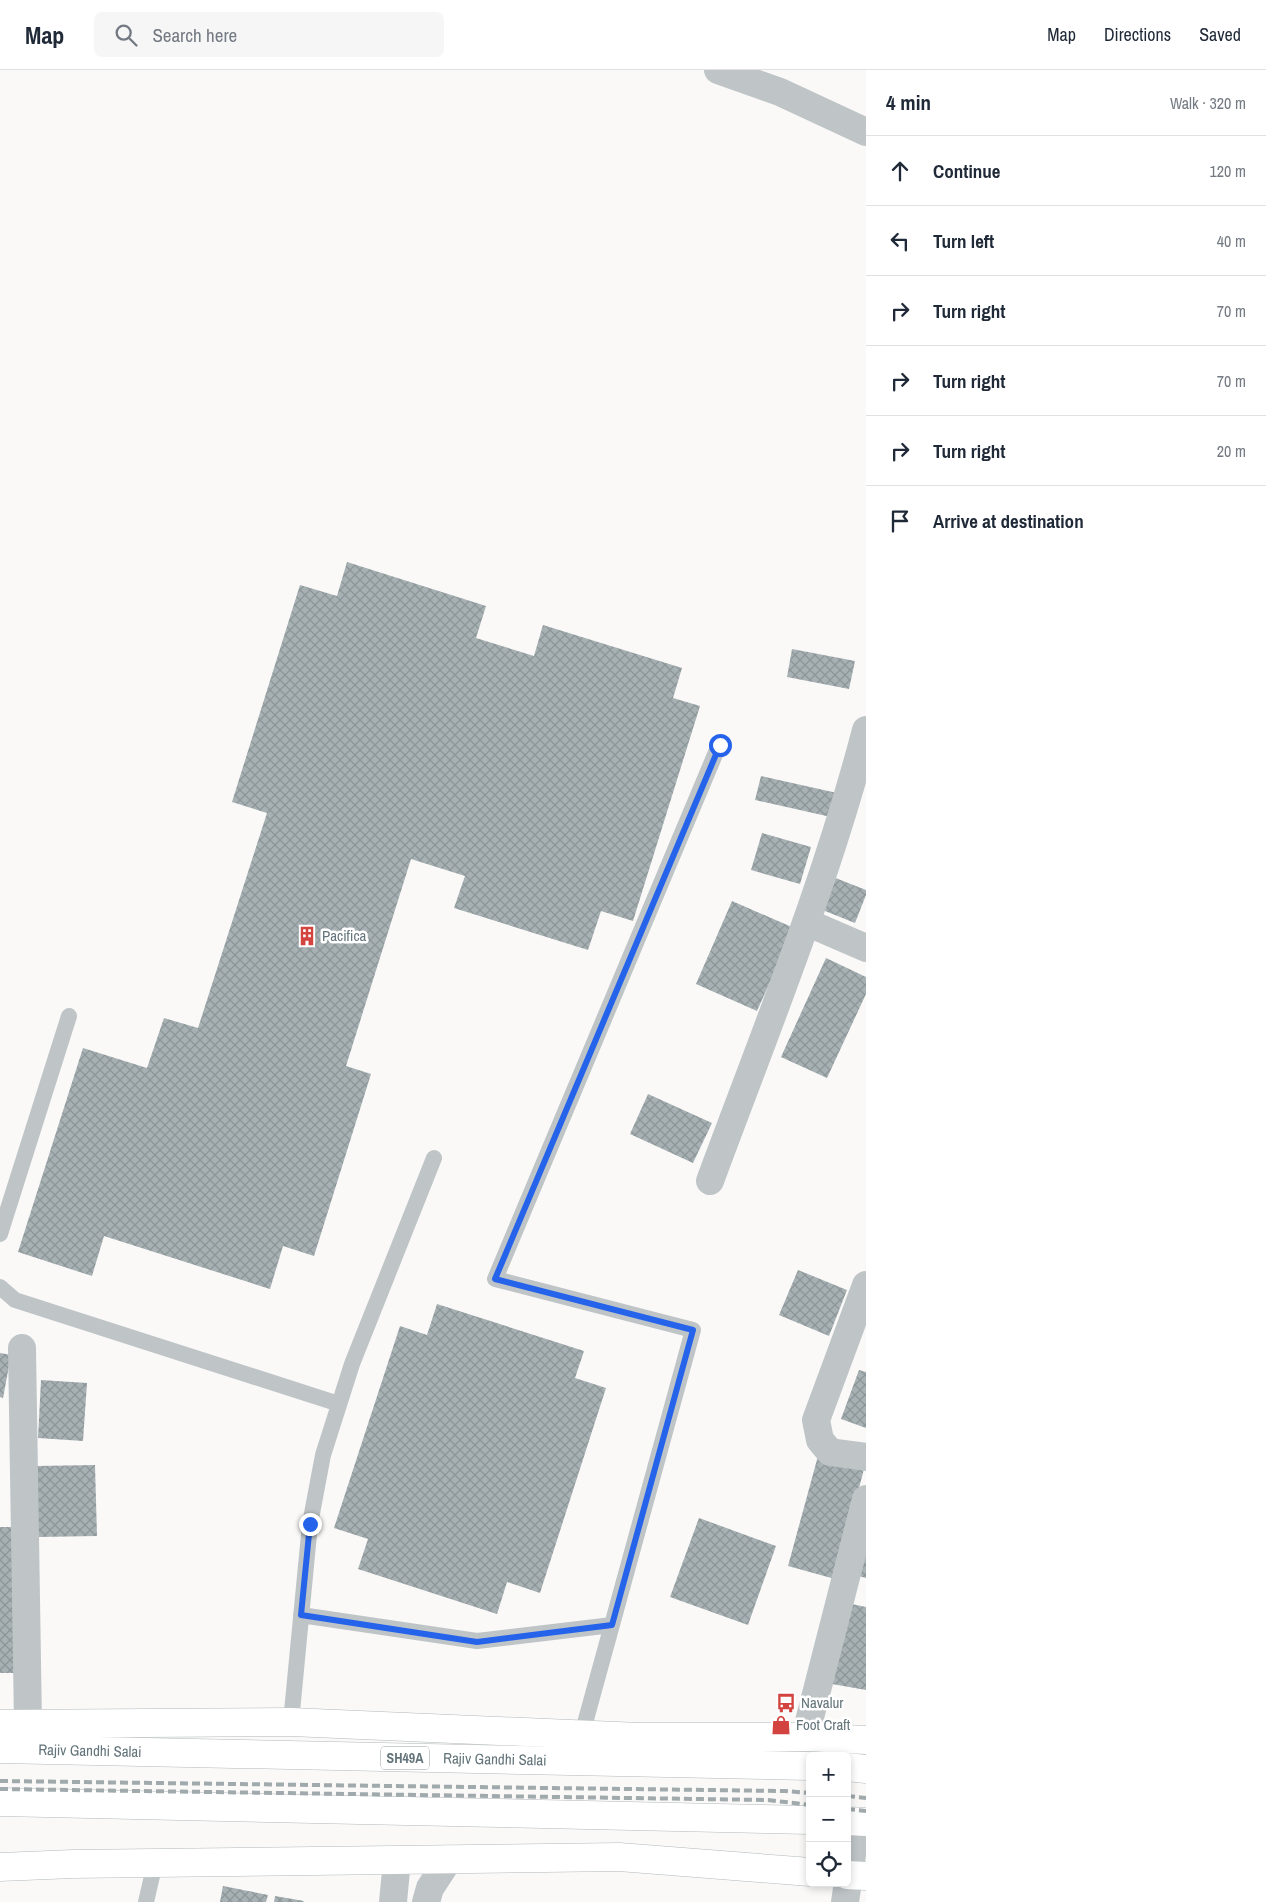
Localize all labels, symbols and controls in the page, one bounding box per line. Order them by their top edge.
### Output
search box [94,12,444,57]
text: Map [25,19,64,51]
icon: search [112,21,140,49]
text: Search here [152,22,237,48]
text: Map [1047,22,1076,47]
text: Directions [1104,22,1171,47]
text: Saved [1199,22,1241,47]
text: 4 min [886,88,931,117]
text: Walk · 320 m [1170,92,1246,114]
icon: ahead [886,157,914,185]
text: Continue [933,158,1001,184]
text: 120 m [1210,160,1246,182]
icon: left [886,227,914,255]
text: Turn left [933,228,994,254]
text: 40 m [1217,230,1246,252]
icon: right [886,297,914,325]
text: Turn right [933,298,1005,324]
text: 70 m [1217,300,1246,322]
icon: right [886,367,914,395]
text: Turn right [933,368,1005,394]
text: 70 m [1217,370,1246,392]
icon: right [886,437,914,465]
text: Turn right [933,438,1005,464]
text: 20 m [1217,440,1246,462]
icon: arrive [886,507,914,535]
text: Arrive at destination [933,508,1084,534]
route start [709,734,732,757]
building icon: Pacifica [296,925,318,947]
place label: Pacifica [322,925,367,946]
route end [299,1513,322,1536]
bus stop icon: Navalur [775,1692,797,1714]
place label: Navalur [801,1692,843,1713]
shop icon: Foot Craft [770,1714,792,1736]
place label: Foot Craft [796,1714,851,1735]
street label: Rajiv Gandhi Salai [38,1739,142,1762]
road number: SH49A [381,1746,429,1770]
street label: Rajiv Gandhi Salai [443,1747,547,1770]
map controls [806,1752,851,1887]
button: + [806,1752,851,1797]
button: − [806,1797,851,1842]
button: locate [806,1842,851,1887]

